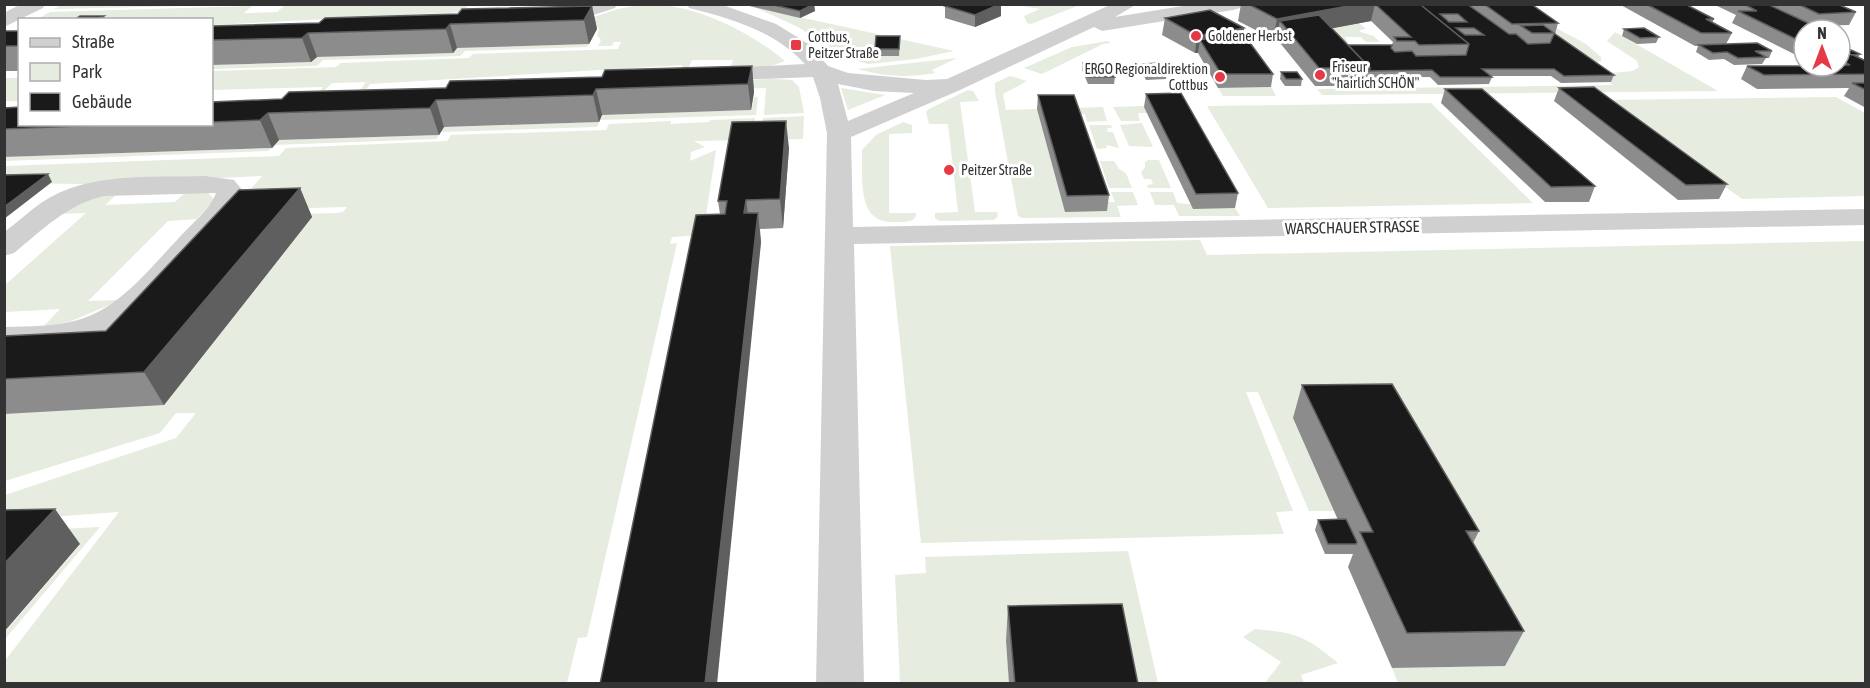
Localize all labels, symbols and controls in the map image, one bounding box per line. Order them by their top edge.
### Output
legend [18,18,213,126]
north arrow [1792,18,1852,78]
text: N [1817,24,1827,42]
place label: Goldener Herbst [1208,28,1292,44]
place label: Cottbus, Peitzer Straße [808,29,879,61]
marker: Goldener Herbst [1189,29,1203,43]
text: Straße [72,31,115,52]
marker: Cottbus, Peitzer Straße [789,38,803,52]
place label: Friseur "hairlich SCHÖN" [1332,59,1420,91]
text: Park [72,61,102,82]
place label: ERGO Regionaldirektion Cottbus [1084,61,1208,93]
marker: Friseur "hairlich SCHÖN" [1313,68,1327,82]
marker: ERGO Regionaldirektion Cottbus [1213,70,1227,84]
text: Gebäude [72,91,132,112]
place label: Peitzer Straße [961,162,1032,178]
marker: Peitzer Straße [942,163,956,177]
street label: WARSCHAUER STRASSE [1285,217,1420,237]

